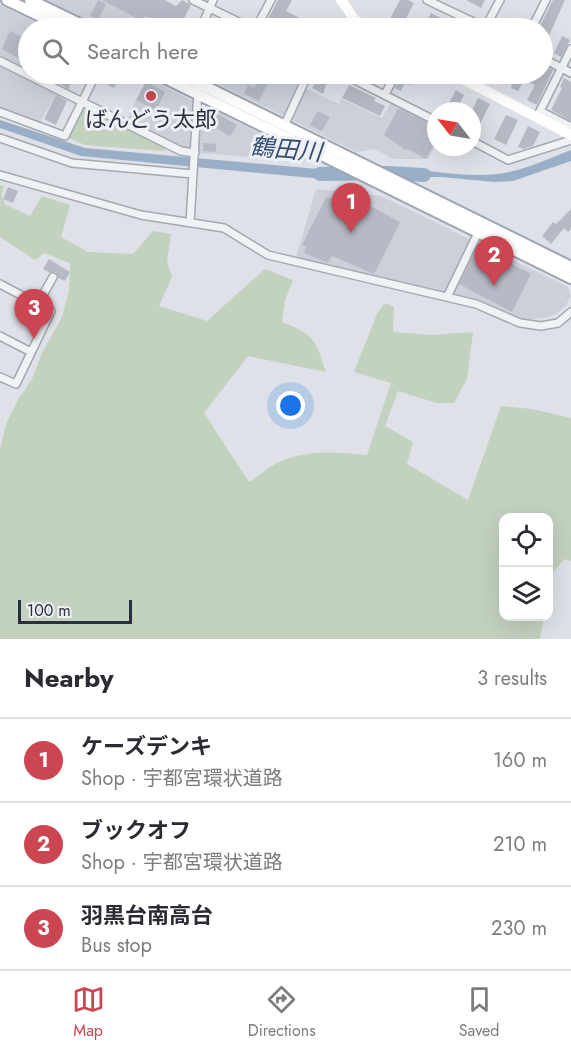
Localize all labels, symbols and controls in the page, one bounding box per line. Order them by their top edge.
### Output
search box [18,18,553,84]
icon: search [39,35,72,68]
text: Search here [87,35,198,67]
marker: ばんどう太郎 [144,89,158,103]
north arrow [427,102,481,156]
place label: ばんどう太郎 [85,103,217,135]
water label: 鶴田川 [249,128,326,170]
pin: 1 [332,184,370,233]
pin: 2 [474,236,514,286]
pin: 3 [15,290,54,339]
your location [276,391,305,420]
map controls [499,513,553,621]
button: locate [499,513,553,567]
button: layers [499,567,553,621]
scale bar [18,597,132,624]
text: 100 m [27,599,71,622]
text: Nearby [24,659,113,697]
text: 3 results [477,664,547,693]
text: ケーズデンキ [81,730,212,762]
text: 1 [38,746,49,775]
text: 160 m [493,746,547,775]
text: Shop · 宇都宮環状道路 [81,764,283,793]
text: ブックオフ [81,814,191,846]
text: 2 [37,830,50,859]
text: 210 m [493,830,547,859]
text: Shop · 宇都宮環状道路 [81,848,283,877]
text: 羽黒台南高台 [81,899,213,931]
text: 3 [37,914,50,943]
text: 230 m [491,914,547,943]
text: Bus stop [81,931,152,960]
tab: Map [72,983,105,1042]
tab: Directions [248,983,316,1042]
tab: Saved [459,983,499,1042]

